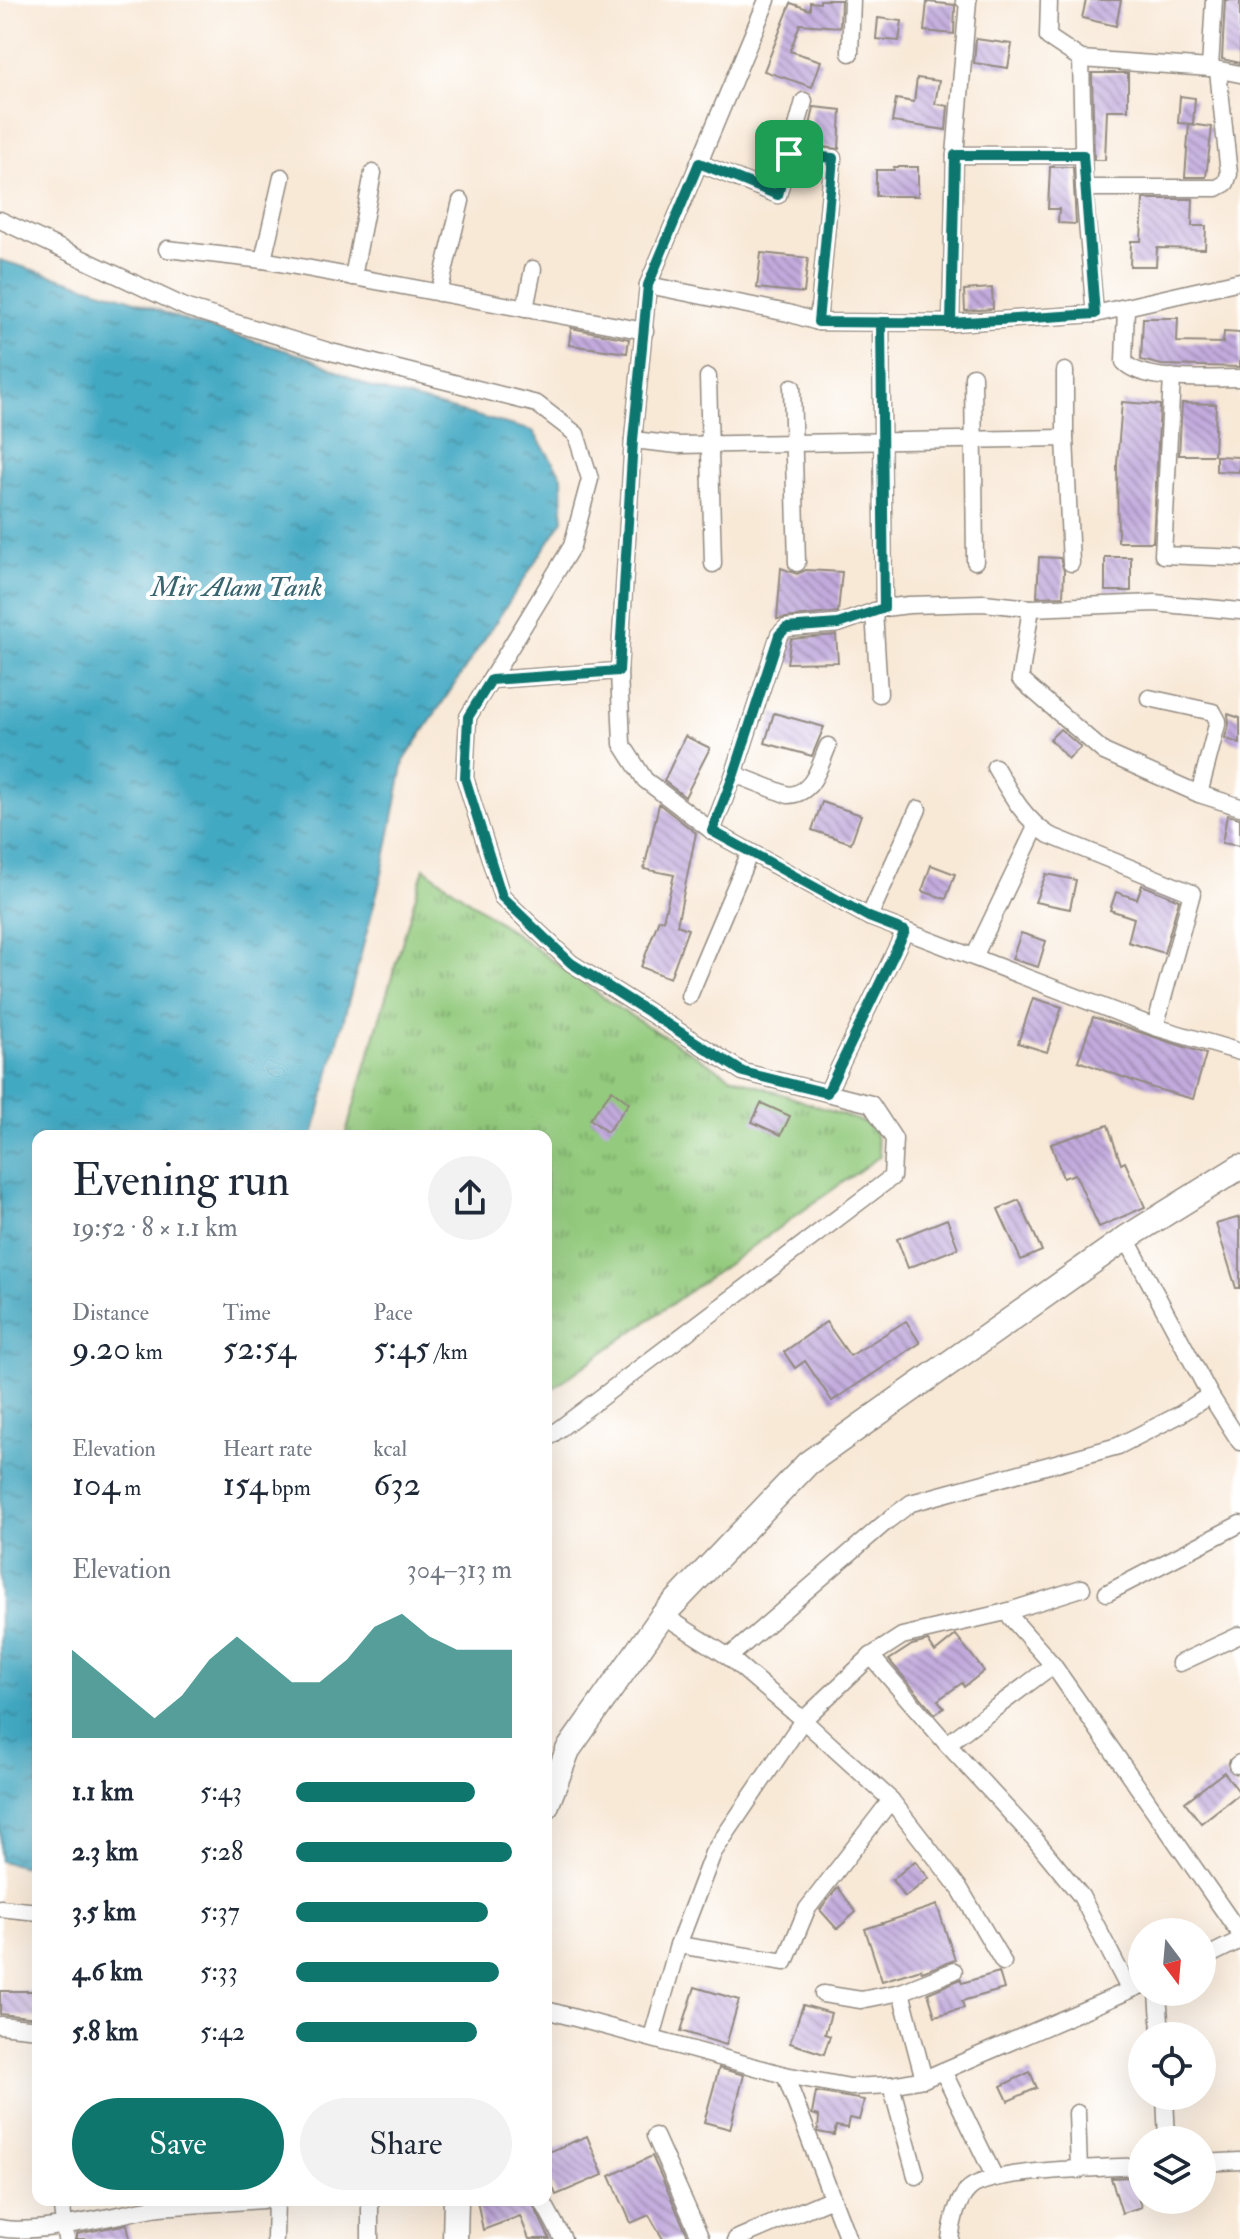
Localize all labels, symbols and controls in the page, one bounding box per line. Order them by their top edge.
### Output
pin [755,120,823,188]
icon: arrive [767,132,811,176]
water label: Mir Alam Tank [149,570,323,605]
text: Evening run [72,1154,290,1209]
button: share [428,1156,512,1240]
text: 19:52 · 8 × 1.1 km [72,1212,238,1244]
text: Distance [72,1299,149,1327]
text: Time [223,1299,271,1327]
text: Pace [373,1299,413,1327]
text: 9.20 [72,1327,131,1370]
text: 52:54 [223,1327,296,1370]
text: 5:45 [373,1327,430,1370]
text: km [131,1338,163,1366]
text: /km [430,1338,468,1366]
text: Elevation [72,1435,156,1463]
text: Heart rate [223,1435,312,1463]
text: kcal [373,1435,407,1463]
text: 104 [72,1463,120,1506]
text: 154 [223,1463,267,1506]
text: 632 [373,1463,421,1506]
text: m [120,1474,141,1502]
text: bpm [267,1474,311,1502]
text: Elevation [72,1554,171,1586]
text: 304–313 m [407,1554,512,1586]
text: 1.1 km [72,1776,134,1808]
text: 5:43 [200,1776,242,1808]
text: 2.3 km [72,1836,138,1868]
text: 5:28 [200,1836,243,1868]
text: 3.5 km [72,1896,136,1928]
text: 5:37 [200,1896,240,1928]
north arrow [1128,1918,1216,2006]
map controls [1128,1918,1216,2214]
text: 4.6 km [72,1956,143,1988]
text: 5:33 [200,1956,238,1988]
text: 5.8 km [72,2016,138,2048]
text: 5:42 [200,2016,245,2048]
button: locate [1128,2022,1216,2110]
button: Save [72,2098,284,2190]
button: Share [300,2098,512,2190]
button: layers [1128,2126,1216,2214]

